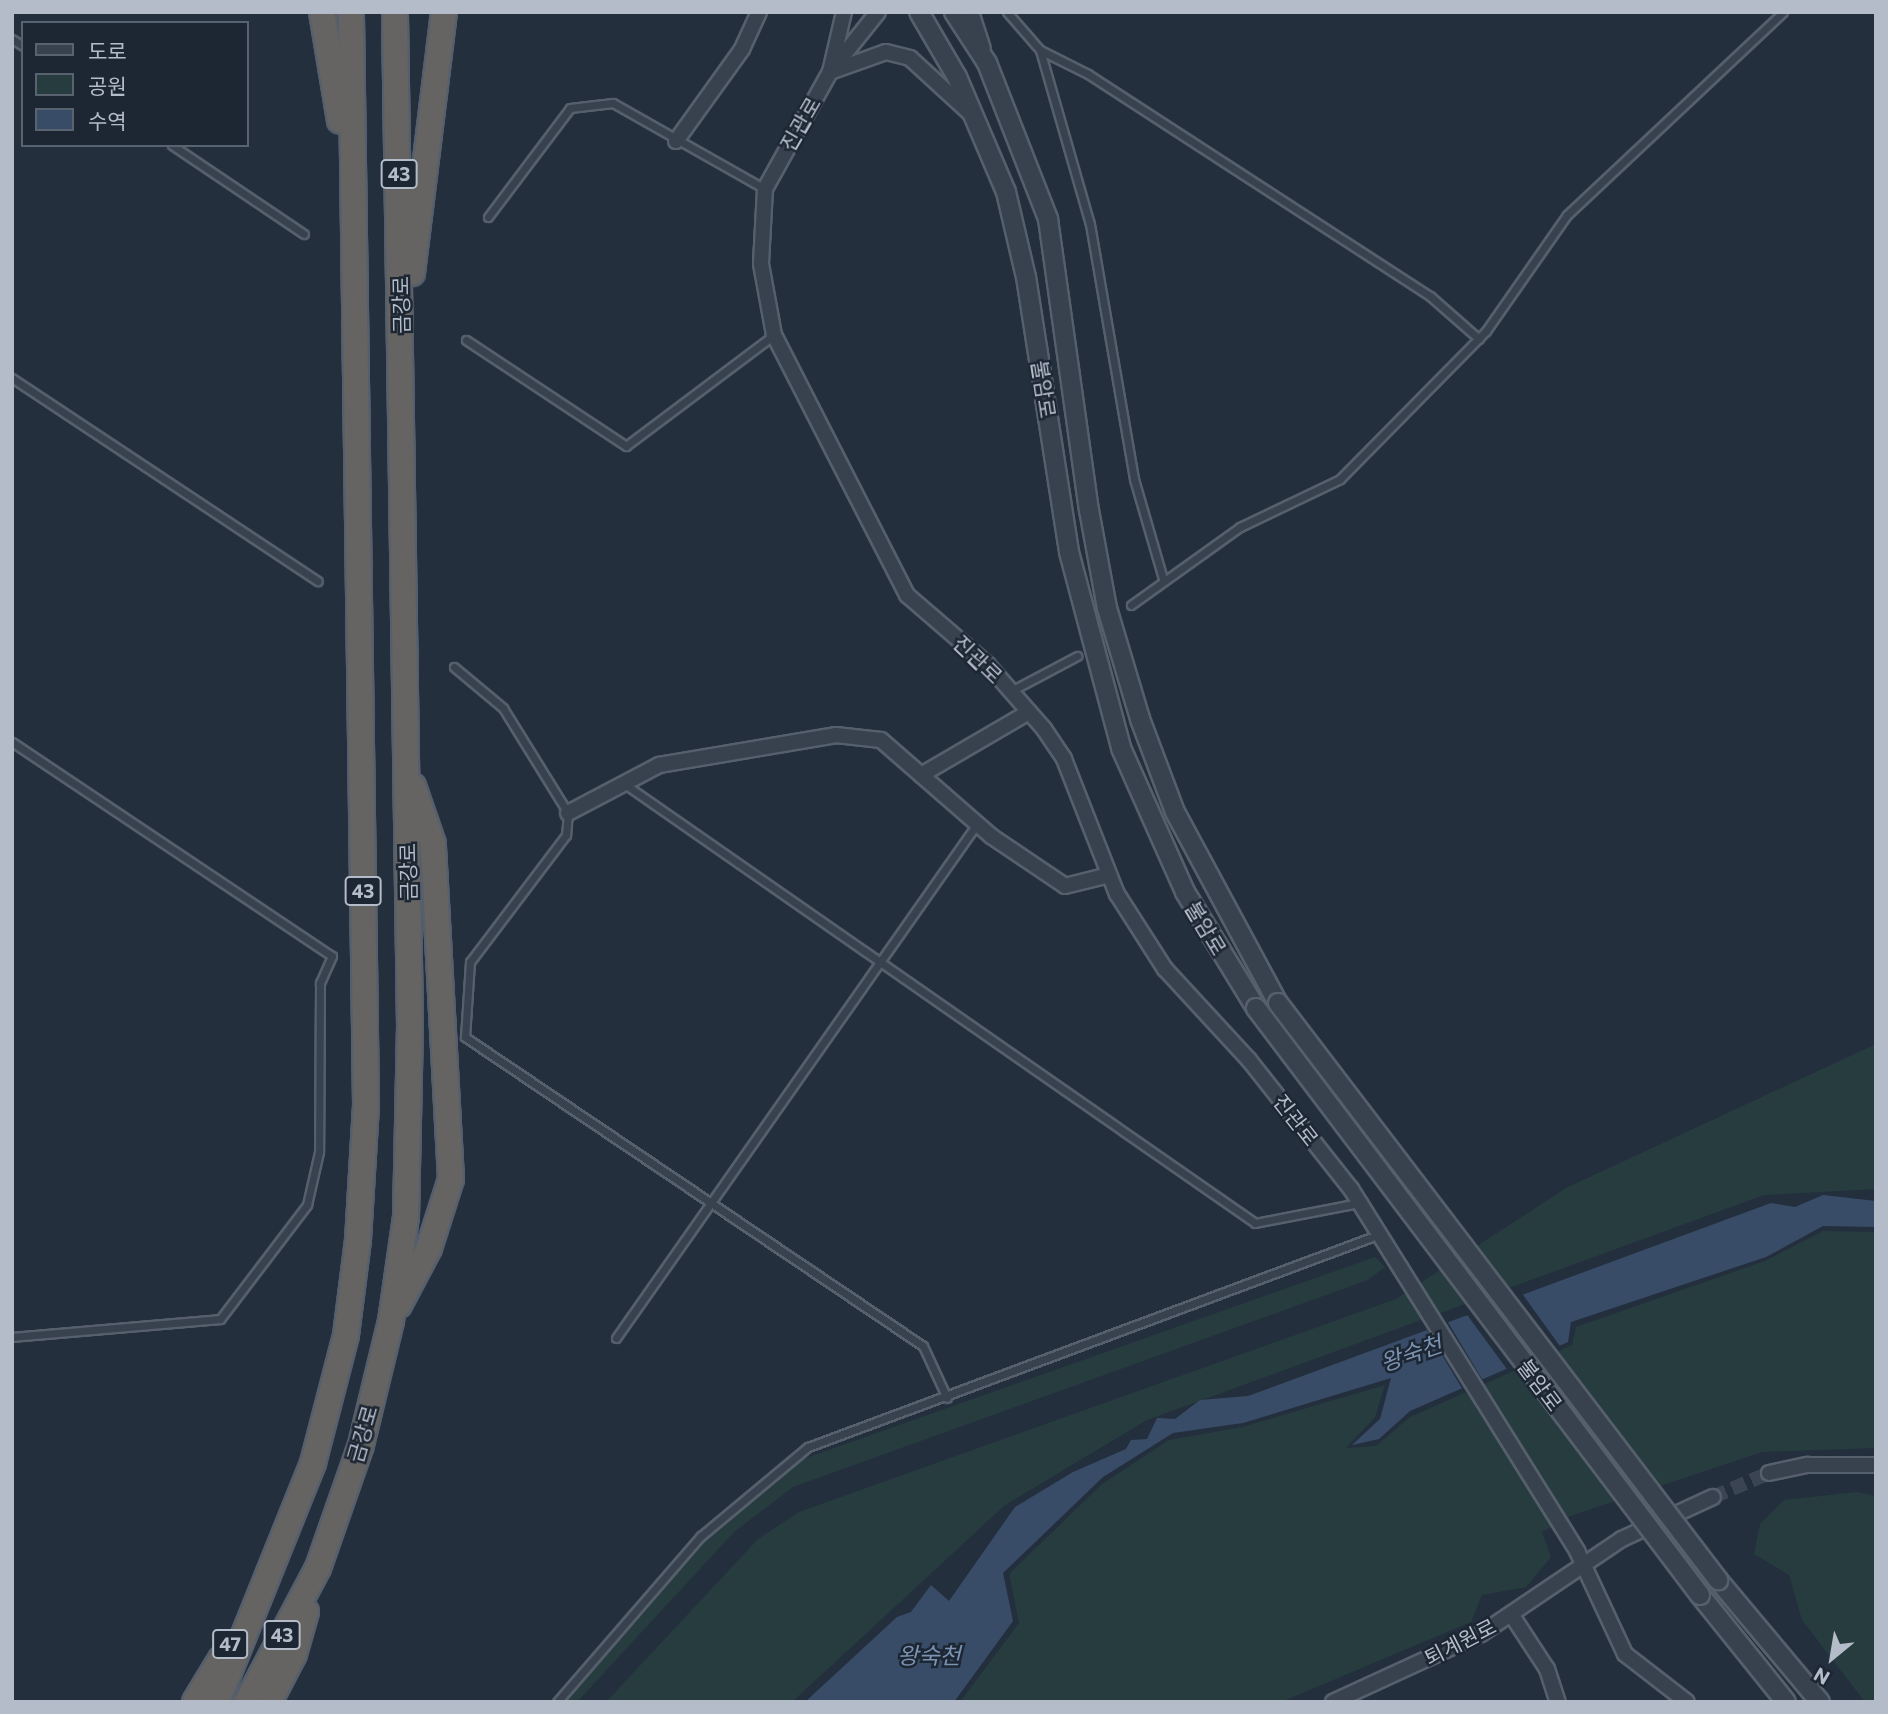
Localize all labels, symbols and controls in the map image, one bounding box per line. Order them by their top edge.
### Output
legend [21,21,248,147]
text: 도로 [88,38,127,63]
text: 공원 [88,73,127,98]
street label: 진관로 [775,93,825,155]
text: 수역 [88,108,127,133]
road number: 43 [380,158,418,190]
street label: 금강로 [388,276,414,334]
street label: 불암로 [1027,358,1061,420]
street label: 진관로 [948,630,1008,688]
street label: 금강로 [395,843,421,901]
road number: 43 [344,876,382,906]
street label: 불암로 [1180,897,1232,959]
street label: 진관로 [1268,1089,1324,1151]
water label: 왕숙천 [1376,1330,1446,1376]
street label: 불암로 [1512,1354,1568,1416]
street label: 금강로 [342,1403,382,1465]
street label: 퇴계원로 [1420,1613,1500,1671]
road number: 43 [263,1620,301,1651]
north arrow [1797,1623,1867,1693]
road number: 47 [211,1628,249,1660]
water label: 왕숙천 [897,1641,961,1669]
text: N [1809,1663,1833,1690]

